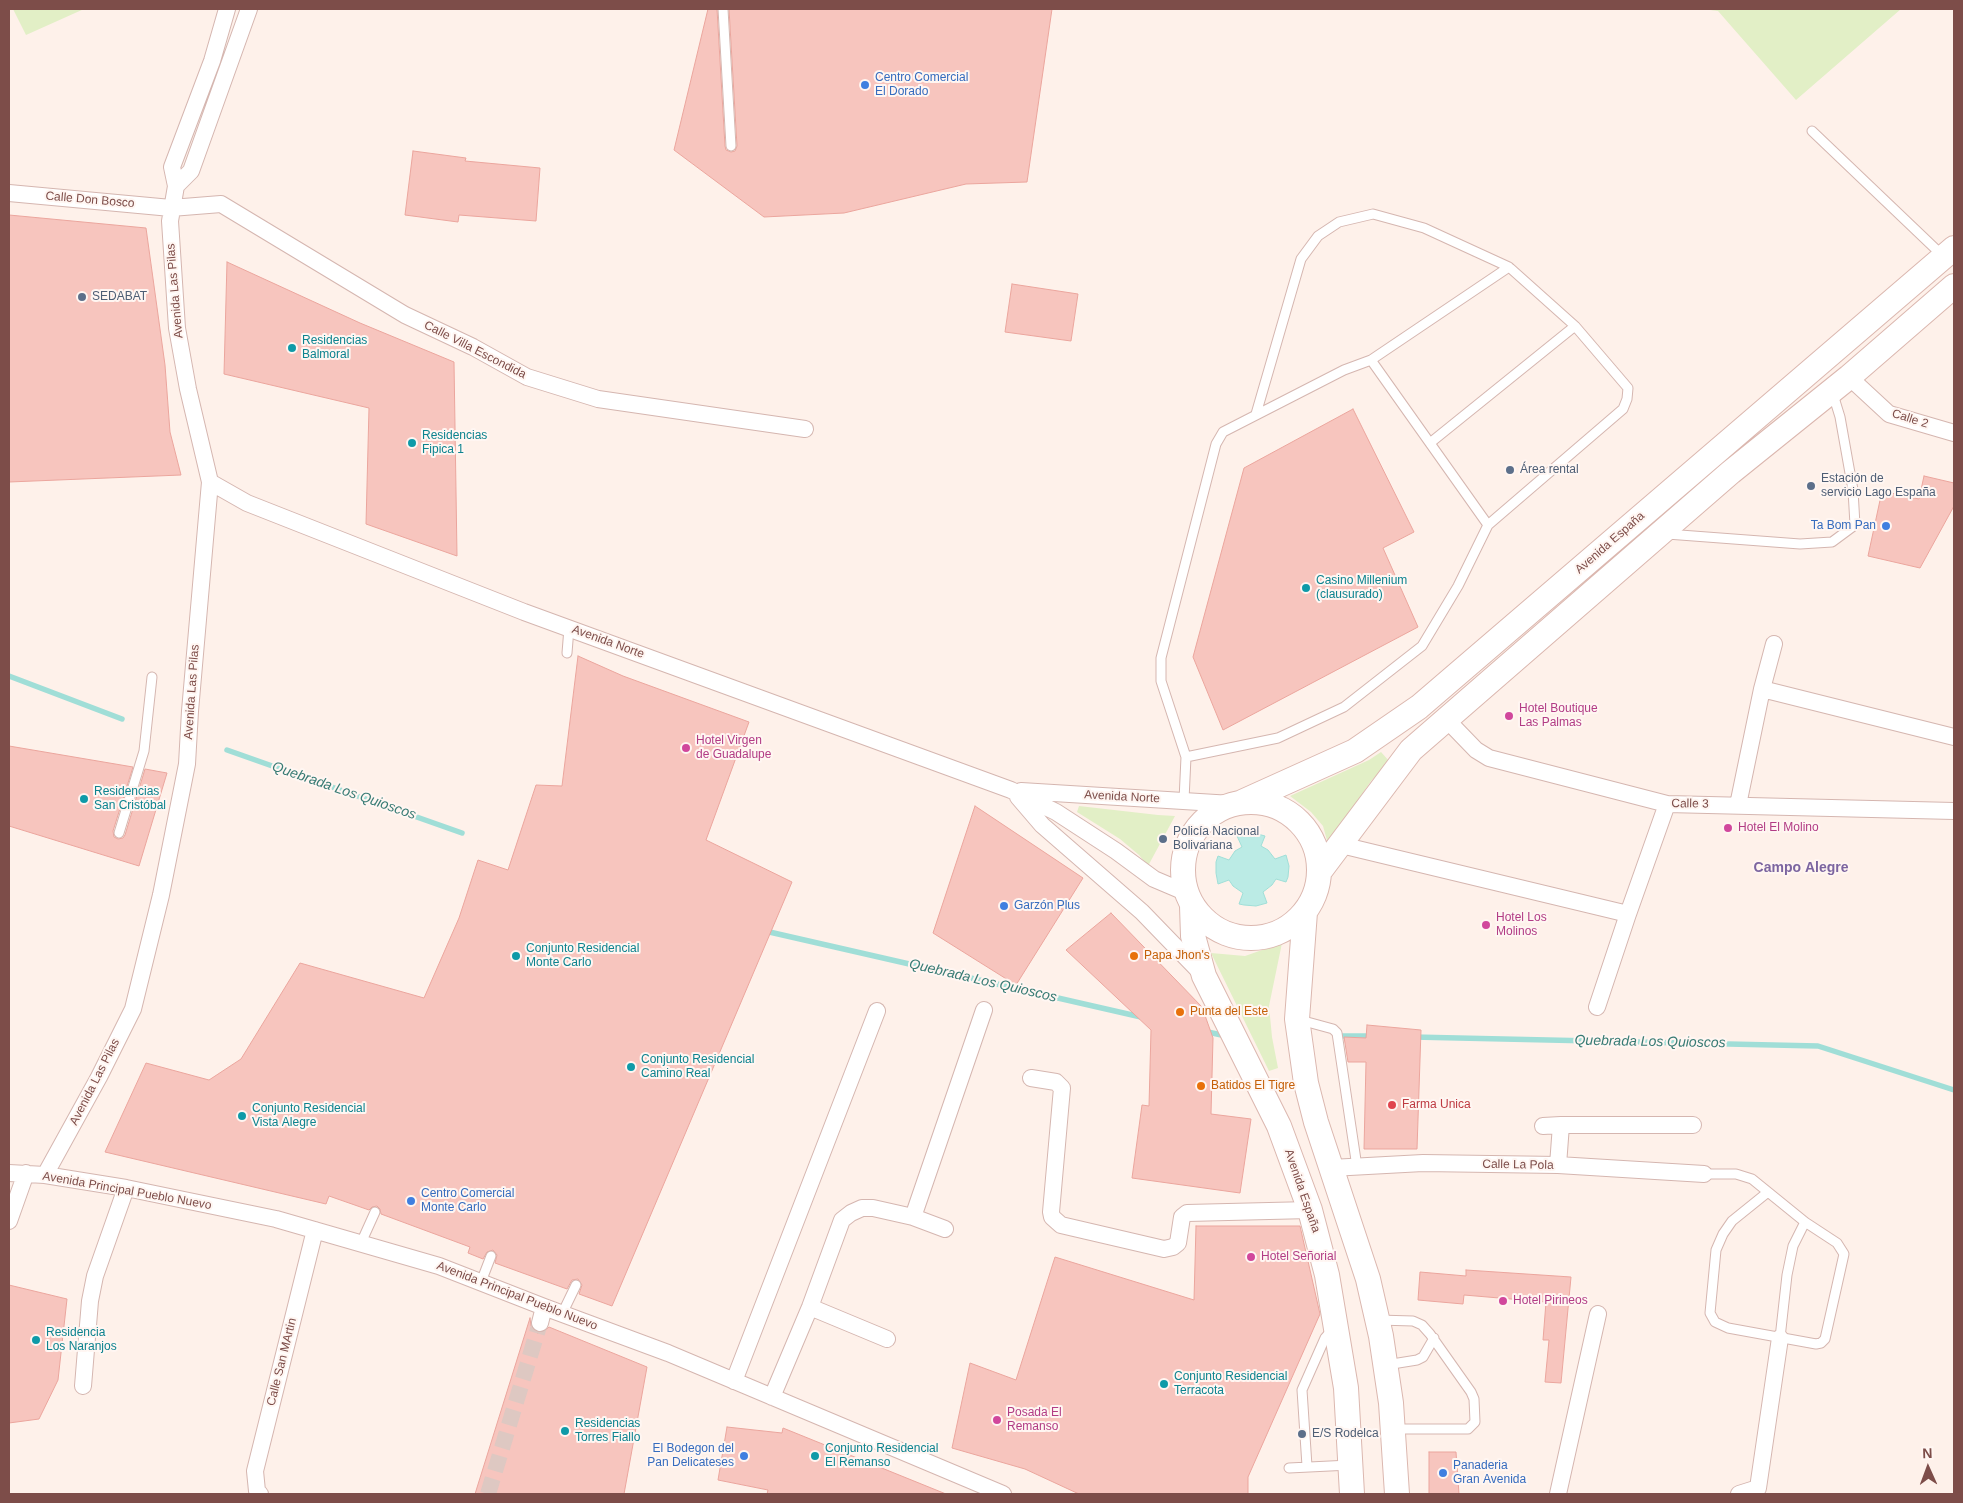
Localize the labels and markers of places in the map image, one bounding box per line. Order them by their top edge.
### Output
place label: Centro Comercial El Dorado [875,71,968,99]
marker: Centro Comercial El Dorado [859,79,871,91]
place label: SEDABAT [92,290,147,304]
marker: SEDABAT [76,291,88,303]
place label: Residencias Balmoral [302,334,367,362]
marker: Residencias Balmoral [286,342,298,354]
place label: Residencias Fipica 1 [422,429,487,457]
marker: Residencias Fipica 1 [406,437,418,449]
place label: Área rental [1520,463,1579,477]
marker: Área rental [1504,464,1516,476]
place label: Estación de servicio Lago España [1821,472,1936,500]
marker: Estación de servicio Lago España [1805,480,1817,492]
place label: Ta Bom Pan [1811,519,1876,533]
marker: Ta Bom Pan [1880,520,1892,532]
place label: Casino Millenium (clausurado) [1316,574,1407,602]
marker: Casino Millenium (clausurado) [1300,582,1312,594]
place label: Hotel Boutique Las Palmas [1519,702,1598,730]
marker: Hotel Boutique Las Palmas [1503,710,1515,722]
place label: Hotel Virgen de Guadalupe [696,734,771,762]
marker: Hotel Virgen de Guadalupe [680,742,692,754]
place label: Residencias San Cristóbal [94,785,166,813]
marker: Residencias San Cristóbal [78,793,90,805]
place label: Hotel El Molino [1738,821,1819,835]
marker: Hotel El Molino [1722,822,1734,834]
place label: Policía Nacional Bolivariana [1173,825,1259,853]
marker: Policía Nacional Bolivariana [1157,833,1169,845]
place label: Garzón Plus [1014,899,1080,913]
marker: Garzón Plus [998,900,1010,912]
place label: Hotel Los Molinos [1496,911,1547,939]
marker: Hotel Los Molinos [1480,919,1492,931]
place label: Conjunto Residencial Monte Carlo [526,942,639,970]
place label: Papa Jhon's [1144,949,1210,963]
marker: Conjunto Residencial Monte Carlo [510,950,522,962]
marker: Papa Jhon's [1128,950,1140,962]
place label: Punta del Este [1190,1005,1268,1019]
marker: Punta del Este [1174,1006,1186,1018]
place label: Conjunto Residencial Camino Real [641,1053,754,1081]
marker: Conjunto Residencial Camino Real [625,1061,637,1073]
place label: Batidos El Tigre [1211,1079,1295,1093]
marker: Batidos El Tigre [1195,1080,1207,1092]
place label: Farma Unica [1402,1098,1471,1112]
marker: Farma Unica [1386,1099,1398,1111]
place label: Conjunto Residencial Vista Alegre [252,1102,365,1130]
marker: Conjunto Residencial Vista Alegre [236,1110,248,1122]
place label: Centro Comercial Monte Carlo [421,1187,514,1215]
marker: Centro Comercial Monte Carlo [405,1195,417,1207]
place label: Hotel Señorial [1261,1250,1336,1264]
marker: Hotel Señorial [1245,1251,1257,1263]
place label: Hotel Pirineos [1513,1294,1588,1308]
marker: Hotel Pirineos [1497,1295,1509,1307]
place label: Residencia Los Naranjos [46,1326,117,1354]
marker: Residencia Los Naranjos [30,1334,42,1346]
place label: Conjunto Residencial Terracota [1174,1370,1287,1398]
marker: Conjunto Residencial Terracota [1158,1378,1170,1390]
place label: Posada El Remanso [1007,1406,1062,1434]
marker: Posada El Remanso [991,1414,1003,1426]
place label: Residencias Torres Fiallo [575,1417,640,1445]
marker: Residencias Torres Fiallo [559,1425,571,1437]
place label: E/S Rodelca [1312,1427,1379,1441]
marker: E/S Rodelca [1296,1428,1308,1440]
place label: El Bodegon del Pan Delicateses [647,1442,734,1470]
place label: Conjunto Residencial El Remanso [825,1442,938,1470]
marker: El Bodegon del Pan Delicateses [738,1450,750,1462]
marker: Conjunto Residencial El Remanso [809,1450,821,1462]
place label: Panaderia Gran Avenida [1453,1459,1526,1487]
marker: Panaderia Gran Avenida [1437,1467,1449,1479]

